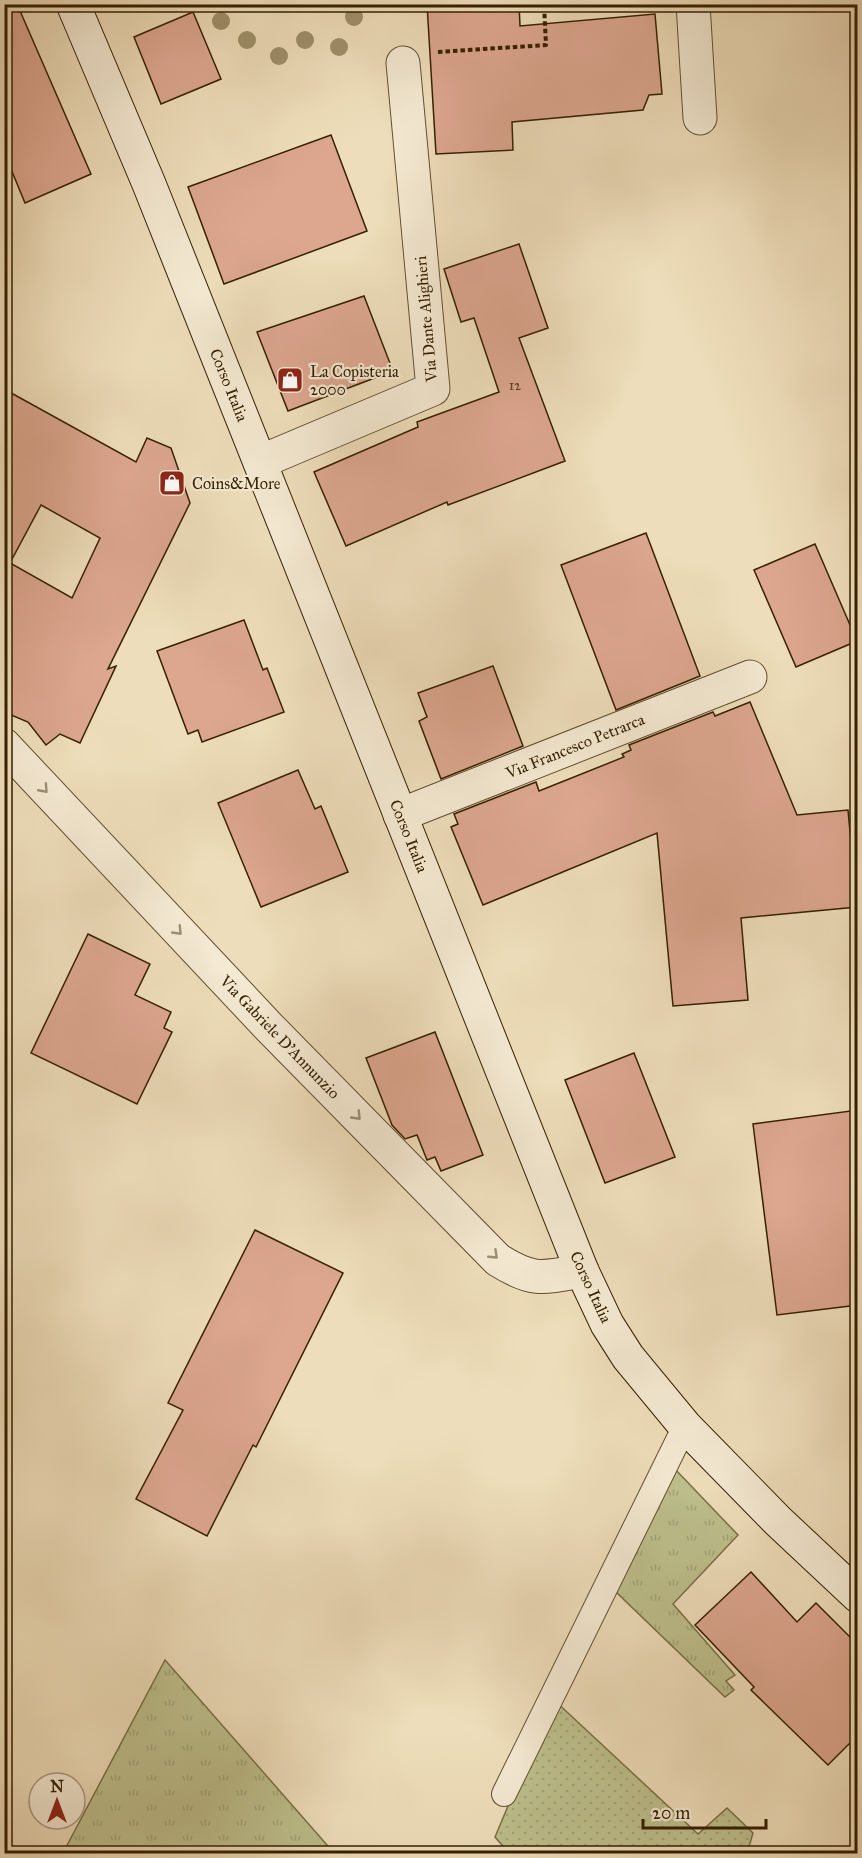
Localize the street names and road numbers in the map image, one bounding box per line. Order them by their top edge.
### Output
street label: Via Dante Alighieri [411,254,442,384]
street label: Corso Italia [206,346,252,424]
street label: Via Francesco Petrarca [502,709,647,783]
street label: Corso Italia [386,797,432,875]
street label: Via Gabriele D'Annunzio [215,971,344,1103]
street label: Corso Italia [566,1248,616,1326]

